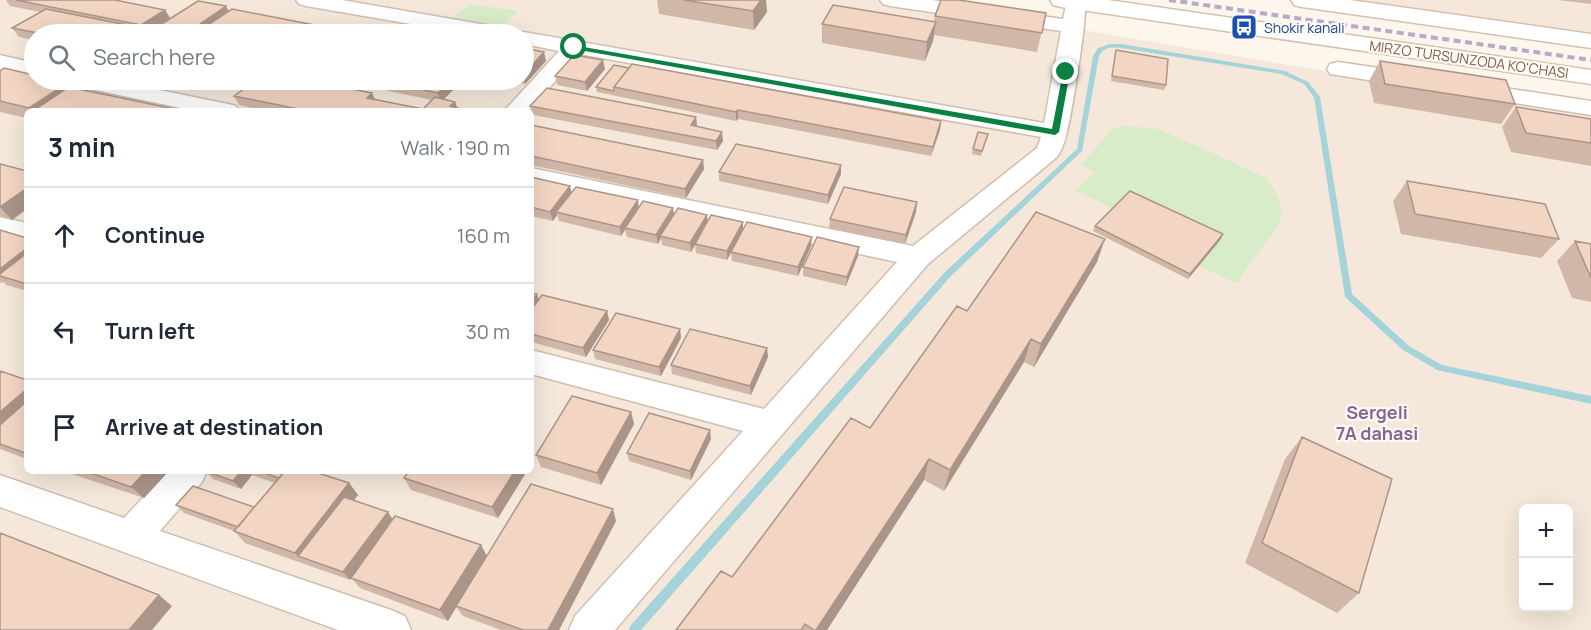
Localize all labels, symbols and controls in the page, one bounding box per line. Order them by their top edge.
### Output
bus stop icon: Shokir kanali [1229,12,1259,42]
place label: Shokir kanali [1264,18,1345,37]
search box [24,24,534,90]
route start [560,33,586,59]
street label: MIRZO TURSUNZODA KO'CHASI [1368,36,1570,82]
icon: search [45,41,78,74]
text: Search here [93,42,215,72]
route end [1052,58,1078,84]
text: 3 min [48,129,115,165]
text: Walk · 190 m [401,134,510,161]
icon: ahead [48,219,81,252]
text: Continue [105,220,205,250]
text: 160 m [457,222,510,249]
icon: left [48,315,81,348]
text: Turn left [105,316,195,346]
text: 30 m [466,318,510,345]
district label: Sergeli 7A dahasi [1336,400,1418,445]
icon: arrive [48,411,81,444]
text: Arrive at destination [105,412,323,442]
map controls [1519,504,1573,612]
button: + [1519,504,1573,558]
button: − [1519,558,1573,612]

